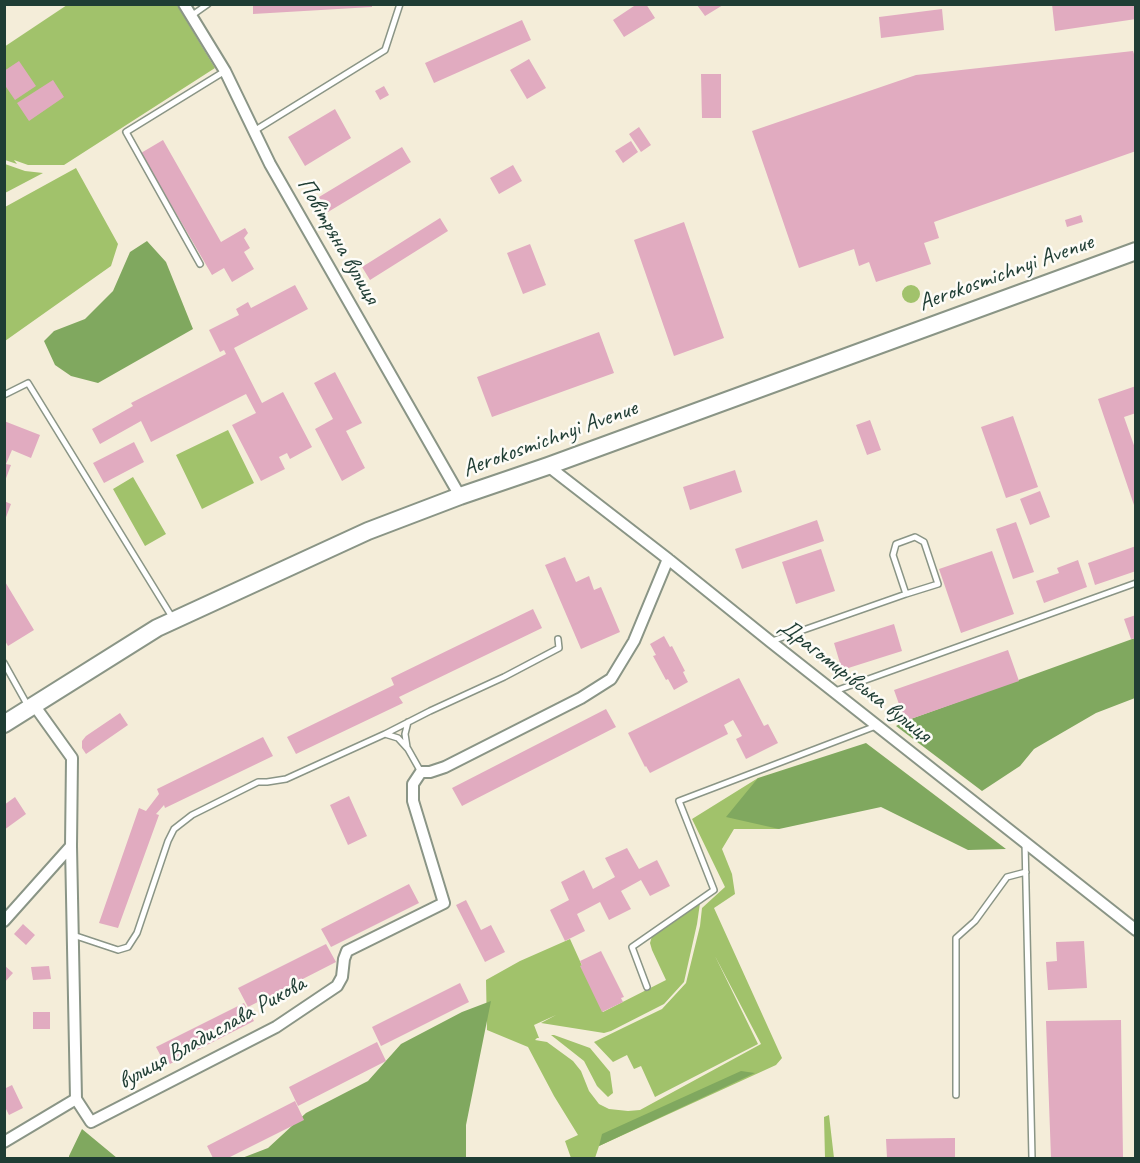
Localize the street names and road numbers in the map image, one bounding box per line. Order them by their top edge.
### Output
street label: Повітряна вулиця [290,173,386,309]
street label: Aerokosmichnyi Avenue [915,228,1097,318]
street label: Aerokosmichnyi Avenue [459,394,641,484]
street label: Драгомирівська вулиця [773,612,937,750]
street label: вулиця Владислава Рикова [113,970,311,1096]

